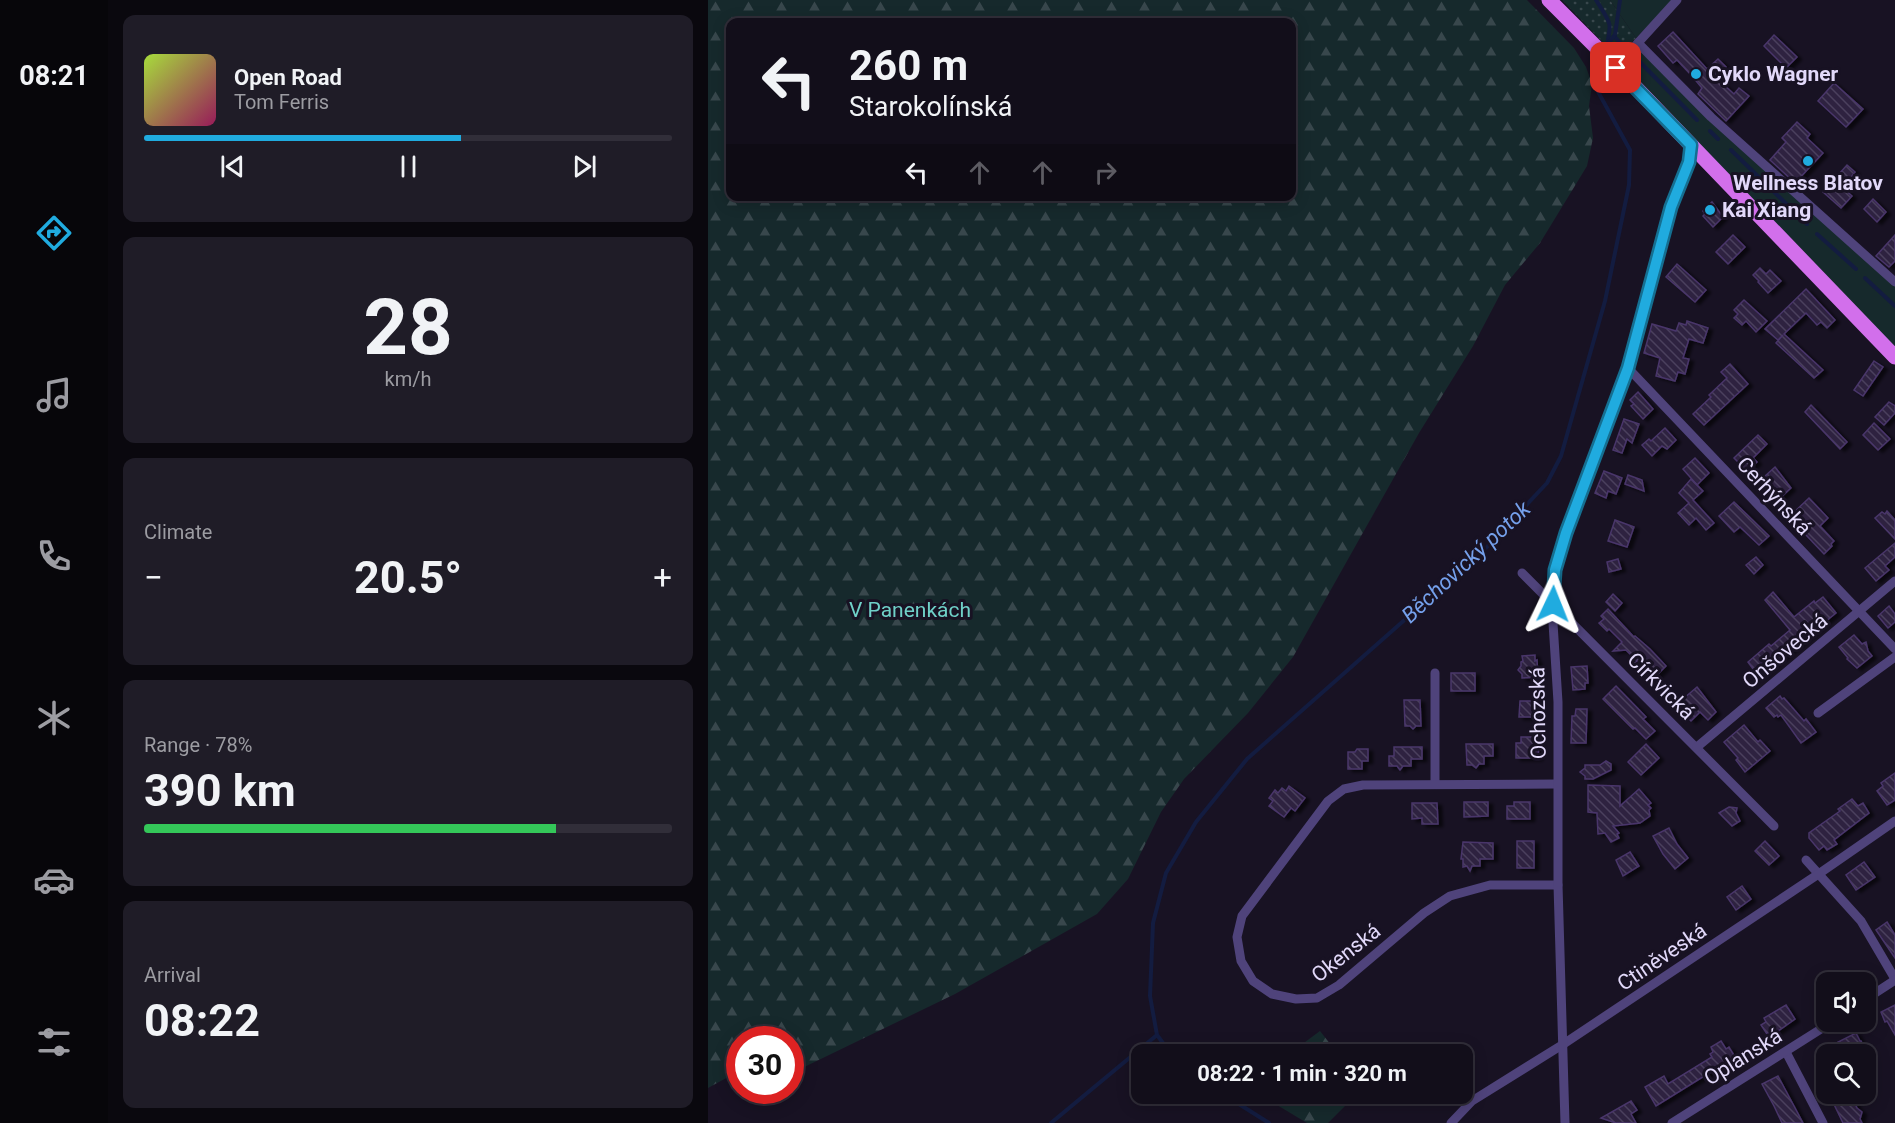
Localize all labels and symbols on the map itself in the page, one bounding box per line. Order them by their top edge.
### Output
pin [1590,42,1641,93]
place label: Cyklo Wagner [1708,62,1839,86]
marker: Cyklo Wagner [1689,67,1703,81]
marker: Wellness Blatov [1801,154,1815,168]
place label: Wellness Blatov [1733,171,1883,195]
place label: Kai Xiang [1722,198,1811,222]
marker: Kai Xiang [1703,203,1717,217]
street label: Cerhýnská [1732,452,1816,540]
water label: Běchovický potok [1397,495,1536,628]
position arrow [1521,572,1585,636]
park label: V Panenkách [849,598,971,622]
street label: Onšovecká [1738,609,1832,693]
street label: Církvická [1622,647,1700,725]
street label: Ochozská [1525,667,1551,759]
street label: Ctiněveská [1613,918,1711,996]
street label: Okenská [1307,919,1385,987]
street label: Oplanská [1700,1024,1786,1090]
speed limit sign: 30 [726,1026,804,1104]

